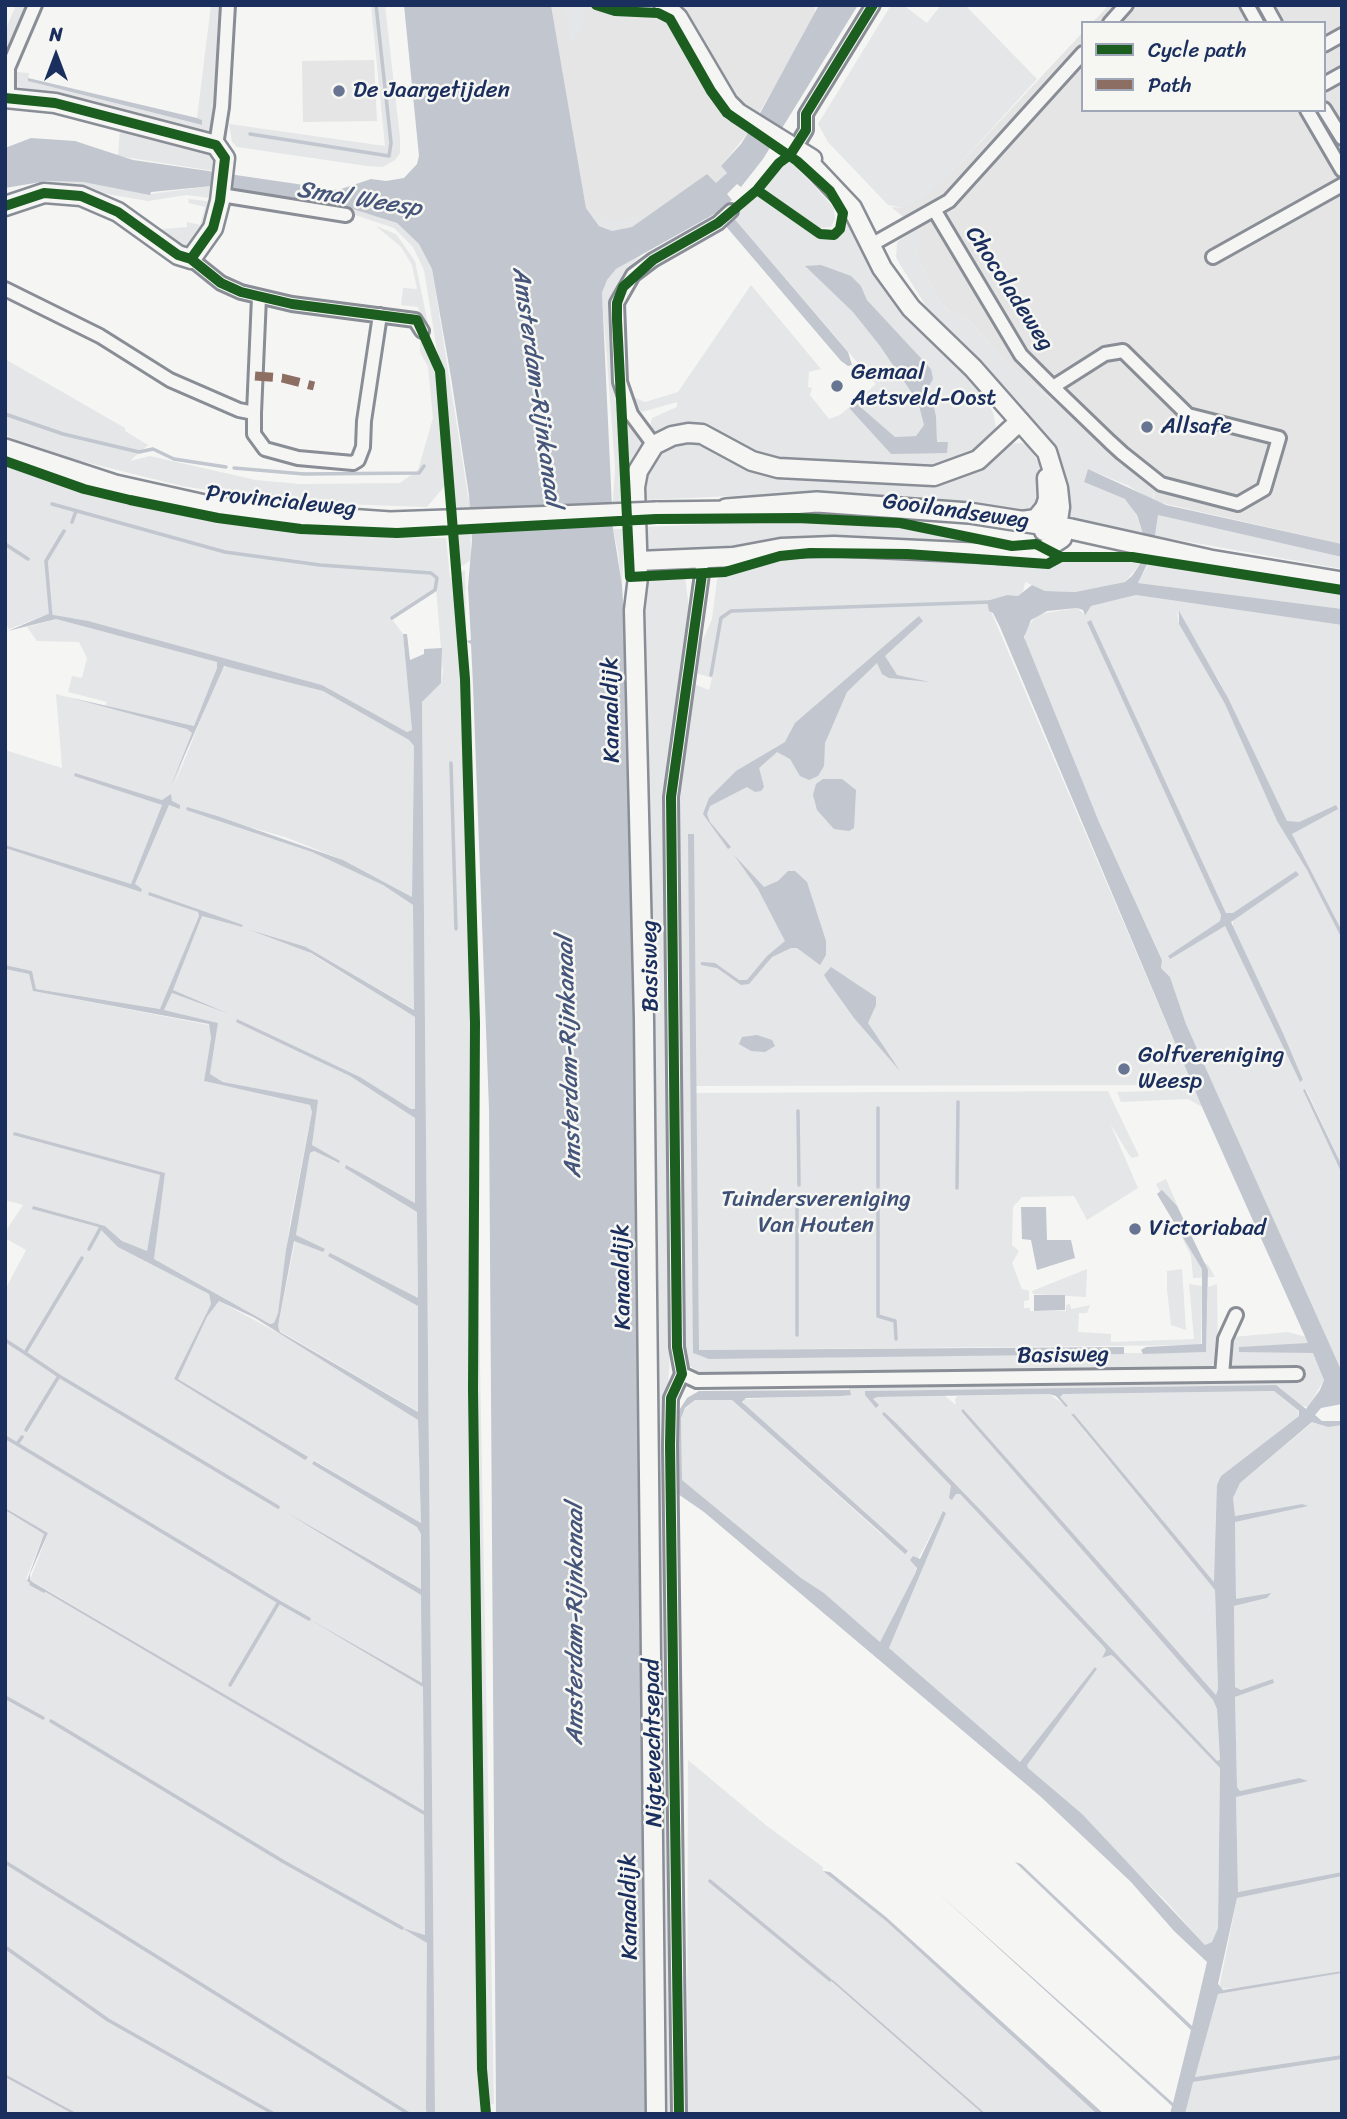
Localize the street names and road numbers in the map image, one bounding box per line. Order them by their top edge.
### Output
street label: Chocoladeweg [959,222,1059,356]
street label: Provincialeweg [204,480,358,524]
street label: Gooilandseweg [881,488,1031,536]
street label: Kanaaldijk [597,657,627,763]
street label: Basisweg [636,920,666,1012]
street label: Kanaaldijk [608,1224,638,1330]
street label: Basisweg [1017,1341,1109,1371]
street label: Nigtevechtsepad [639,1658,669,1828]
street label: Kanaaldijk [615,1854,645,1960]

